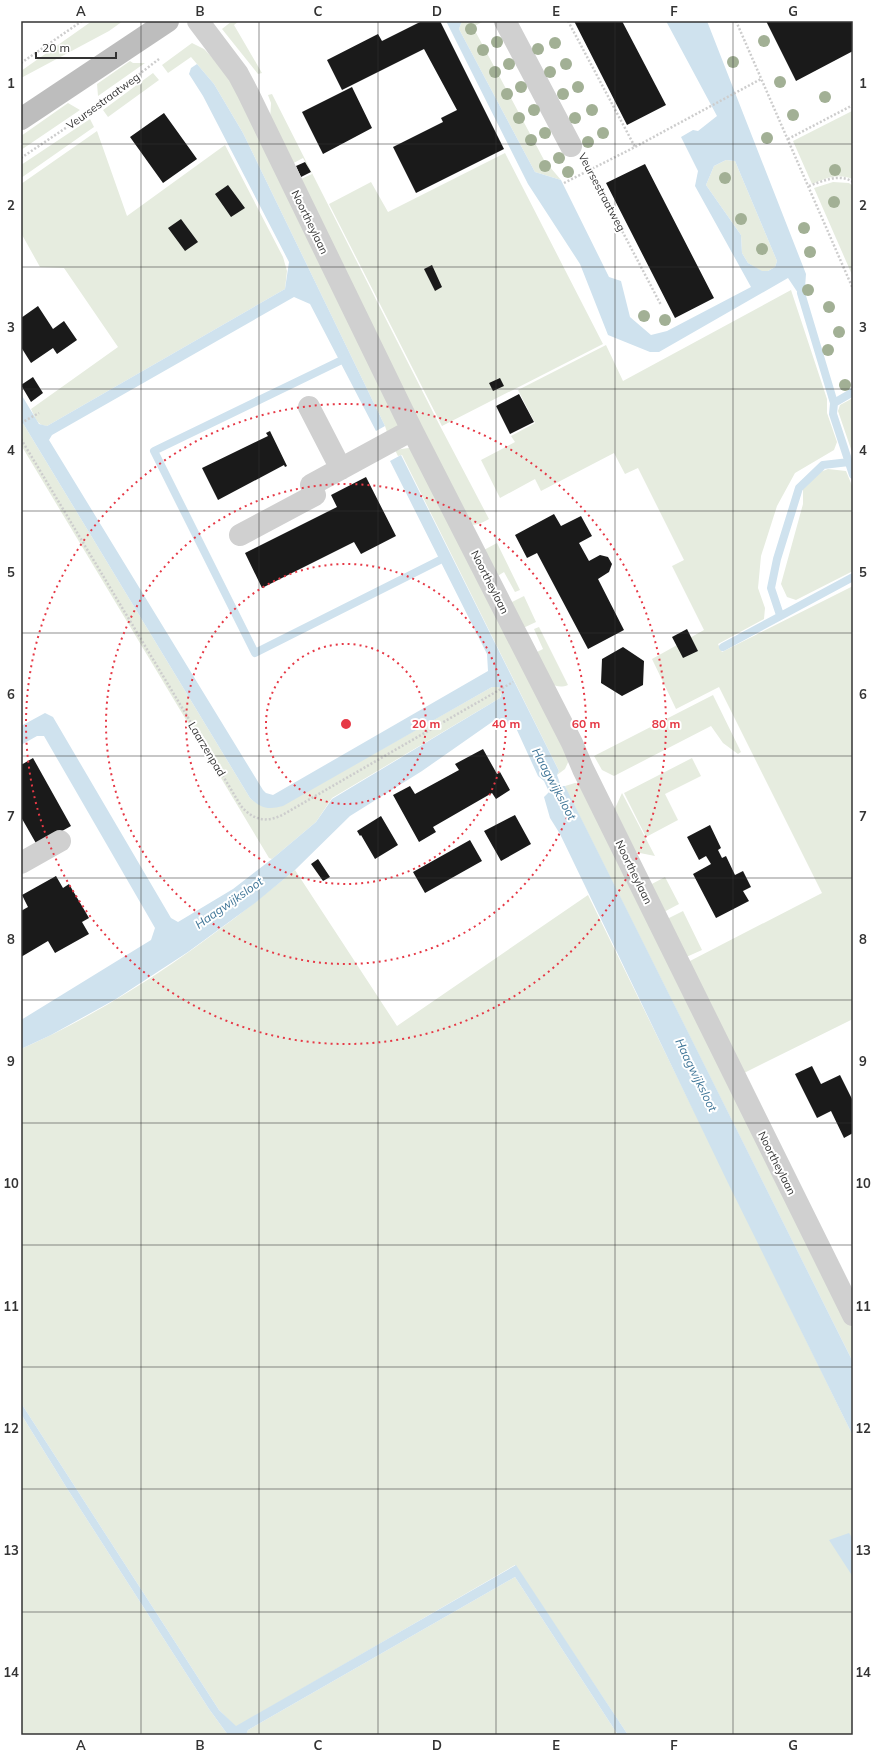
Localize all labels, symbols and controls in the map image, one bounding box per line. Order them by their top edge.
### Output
text: A [76,3,86,19]
text: B [196,3,205,19]
text: C [314,3,323,19]
text: D [432,3,442,19]
text: E [552,3,560,19]
text: F [670,3,678,19]
text: G [788,3,798,19]
scale bar [36,34,116,60]
text: 20 m [42,40,70,55]
street label: Veursestraatweg [64,70,142,132]
text: 1 [7,75,15,91]
text: 1 [859,75,867,91]
street label: Veursestraatweg [575,150,629,234]
street label: Noortheylaan [288,188,332,256]
text: 2 [7,197,15,213]
text: 2 [859,197,867,213]
text: 3 [7,319,15,335]
text: 3 [859,319,867,335]
text: 4 [7,442,15,458]
text: 4 [859,442,867,458]
street label: Noortheylaan [468,548,512,616]
text: 5 [7,564,15,580]
text: 5 [859,564,867,580]
text: 6 [7,686,15,702]
text: 6 [859,686,867,702]
text: 20 m [412,716,440,731]
text: 40 m [492,716,520,731]
text: 60 m [572,716,600,731]
text: 80 m [652,716,680,731]
centre of rings [339,717,353,731]
street label: Laarzenpad [185,719,229,779]
water label: Haagwijksloot [529,745,580,823]
text: 7 [7,808,15,824]
text: 7 [859,808,867,824]
street label: Noortheylaan [612,838,656,906]
water label: Haagwijksloot [192,873,266,932]
text: 8 [7,931,15,947]
text: 8 [859,931,867,947]
water label: Haagwijksloot [672,1036,721,1115]
text: 9 [7,1053,15,1069]
text: 9 [859,1053,867,1069]
street label: Noortheylaan [755,1129,799,1197]
text: 10 [3,1175,19,1191]
text: 10 [855,1175,871,1191]
text: 11 [3,1298,19,1314]
text: 11 [855,1298,871,1314]
text: 12 [3,1420,19,1436]
text: 12 [855,1420,871,1436]
text: 13 [3,1542,19,1558]
text: 13 [855,1542,871,1558]
text: 14 [3,1664,19,1680]
text: 14 [855,1664,871,1680]
text: A [76,1737,86,1753]
text: B [196,1737,205,1753]
text: C [314,1737,323,1753]
text: D [432,1737,442,1753]
text: E [552,1737,560,1753]
text: F [670,1737,678,1753]
text: G [788,1737,798,1753]

